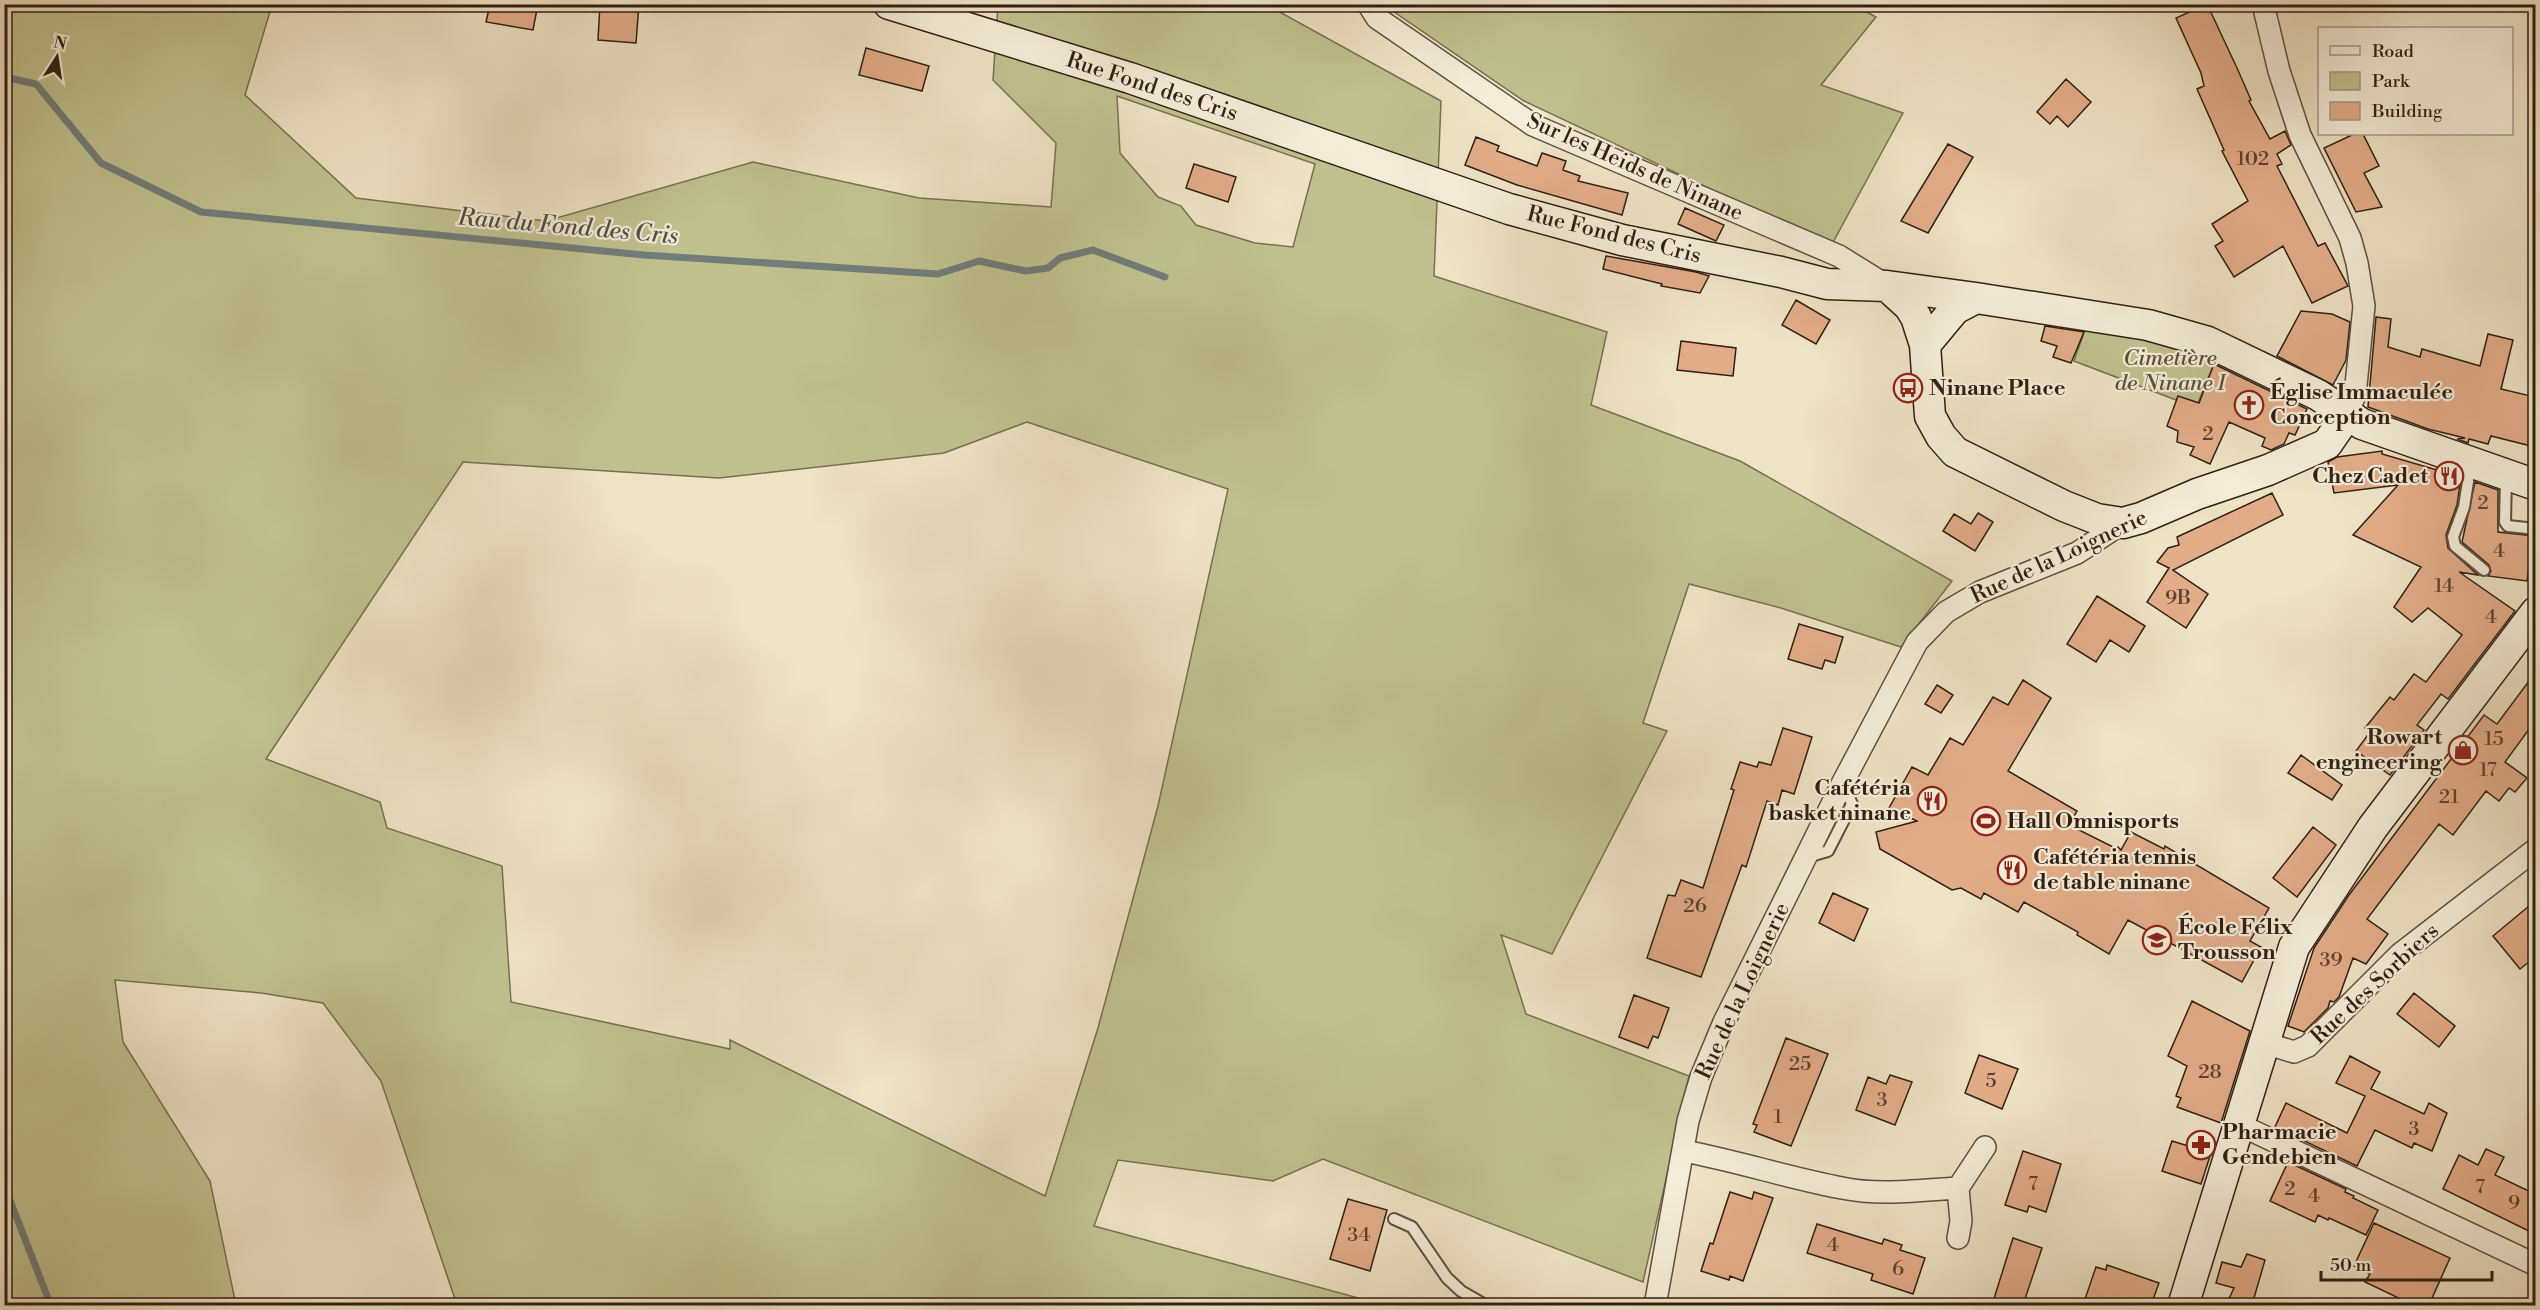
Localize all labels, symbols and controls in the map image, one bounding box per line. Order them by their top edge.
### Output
north arrow [27,27,87,87]
legend [2318,27,2513,135]
text: N [52,32,69,54]
text: Road [2372,40,2415,63]
street label: Rue Fond des Cris [1063,47,1241,127]
text: Park [2372,70,2411,93]
text: Building [2371,100,2443,123]
street label: Sur les Heids de Ninane [1523,107,1747,227]
house number: 102 [2237,147,2269,172]
street label: Rue Fond des Cris [1524,200,1704,270]
water label: Rau du Fond des Cris [456,202,679,252]
park label: Cimetière de Ninane I [2115,345,2227,397]
bus stop icon: Ninane Place [1892,372,1924,404]
place label: Ninane Place [1929,375,2066,402]
place label: Église Immaculée Conception [2270,377,2453,431]
church icon: Église Immaculée Conception [2233,389,2265,421]
house number: 2 [2202,422,2214,447]
restaurant icon: Chez Cadet [2433,460,2465,492]
place label: Chez Cadet [2312,463,2428,490]
house number: 2 [2477,491,2489,516]
street label: Rue de la Loignerie [1966,504,2152,610]
house number: 4 [2493,539,2505,564]
house number: 14 [2434,574,2454,599]
house number: 9B [2165,586,2191,611]
house number: 4 [2485,605,2497,630]
place label: Rowart engineering [2316,724,2443,776]
house number: 15 [2484,727,2504,752]
shop icon: Rowart engineering [2447,734,2479,766]
house number: 17 [2479,758,2497,783]
place label: Cafétéria basket ninane [1768,775,1912,827]
restaurant icon: Cafétéria basket ninane [1916,785,1948,817]
house number: 21 [2439,785,2460,810]
sports icon: Hall Omnisports [1970,805,2002,837]
place label: Hall Omnisports [2007,808,2179,835]
place label: Cafétéria tennis de table ninane [2033,844,2196,896]
restaurant icon: Cafétéria tennis de table ninane [1996,854,2028,886]
house number: 26 [1683,894,1707,919]
street label: Rue de la Loignerie [1690,898,1796,1084]
place label: École Félix Trousson [2178,912,2293,966]
street label: Rue des Sorbiers [2305,918,2445,1050]
school or university icon: École Félix Trousson [2141,924,2173,956]
house number: 39 [2319,948,2343,973]
house number: 25 [1789,1052,1811,1077]
house number: 28 [2198,1060,2222,1085]
house number: 5 [1985,1069,1997,1094]
house number: 3 [1876,1088,1888,1113]
house number: 1 [1774,1105,1783,1130]
house number: 3 [2408,1117,2420,1142]
place label: Pharmacie Gendebien [2222,1119,2337,1171]
pharmacy icon: Pharmacie Gendebien [2185,1129,2217,1161]
house number: 7 [2028,1172,2038,1197]
house number: 7 [2475,1175,2485,1200]
house number: 2 [2284,1177,2296,1202]
house number: 4 [2308,1184,2320,1209]
house number: 9 [2508,1191,2520,1216]
house number: 34 [1347,1223,1371,1248]
house number: 4 [1827,1233,1839,1258]
scale bar [2321,1244,2492,1282]
text: 50 m [2330,1254,2372,1277]
house number: 6 [1892,1257,1904,1282]

